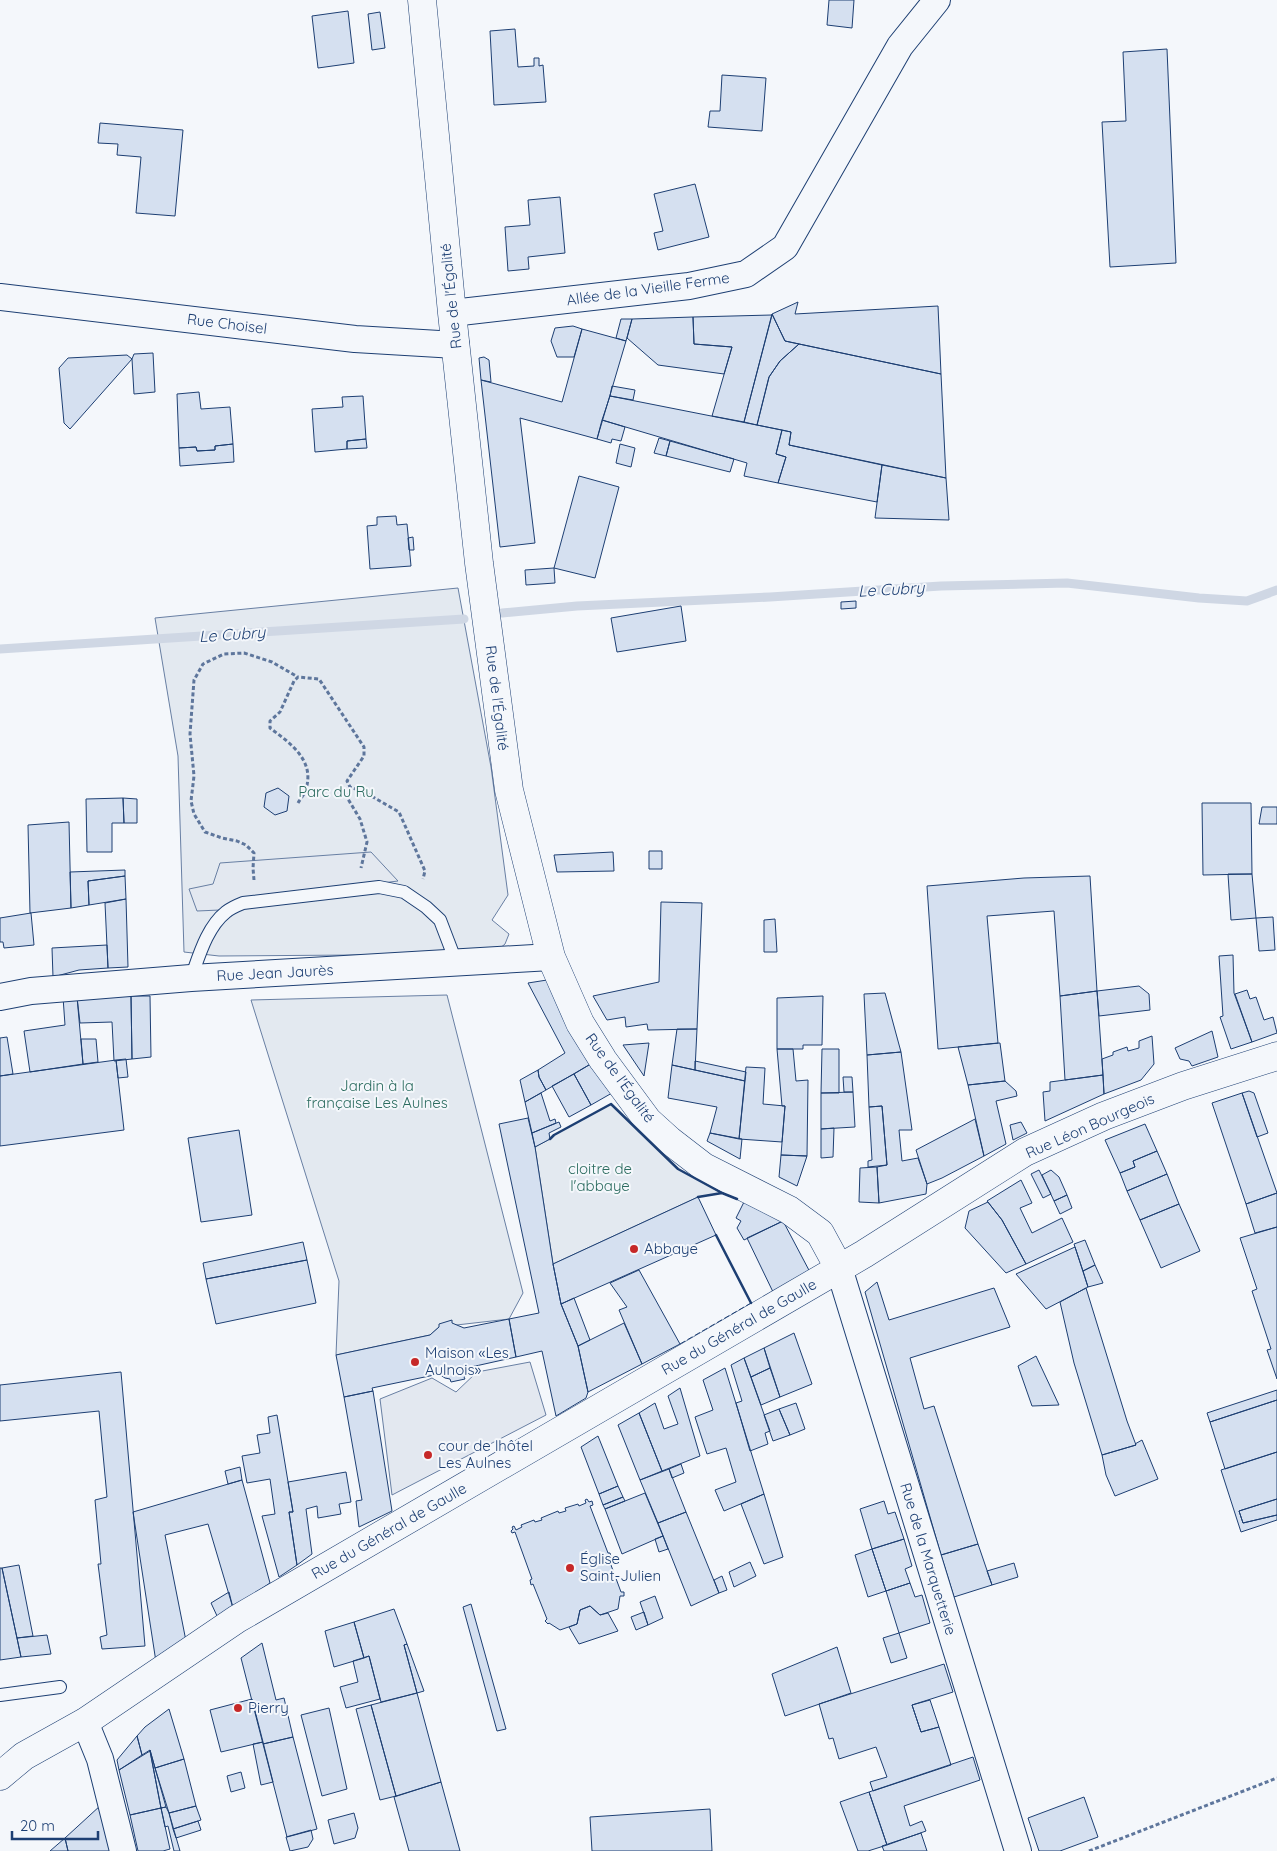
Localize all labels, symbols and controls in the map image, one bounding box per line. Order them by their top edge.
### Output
street label: Rue de l'Égalité [436,242,465,350]
street label: Allée de la Vieille Ferme [565,268,731,309]
street label: Rue Choisel [186,309,268,338]
water label: Le Cubry [857,577,926,601]
water label: Le Cubry [198,622,267,646]
street label: Rue de l'Égalité [482,644,513,752]
park label: Parc du Ru [298,782,374,801]
street label: Rue Jean Jaurès [216,960,334,985]
street label: Rue de l'Égalité [582,1029,659,1126]
park label: Jardin à la française Les Aulnes [306,1076,448,1112]
street label: Rue Léon Bourgeois [1022,1089,1157,1162]
park label: cloitre de l'abbaye [568,1159,632,1195]
place label: Abbaye [644,1239,698,1258]
marker: Abbaye [628,1243,640,1255]
street label: Rue du Général de Gaulle [658,1274,820,1379]
place label: Maison «Les Aulnois» [425,1343,509,1379]
marker: Maison «Les Aulnois» [409,1356,421,1368]
place label: cour de lhôtel Les Aulnes [438,1436,533,1472]
marker: cour de lhôtel Les Aulnes [422,1449,434,1461]
street label: Rue du Général de Gaulle [308,1478,470,1583]
street label: Rue de la Marquetterie [896,1480,961,1637]
place label: Église Saint-Julien [580,1549,661,1585]
marker: Église Saint-Julien [564,1562,576,1574]
place label: Pierry [248,1698,289,1717]
marker: Pierry [232,1702,244,1714]
scale bar [12,1808,99,1840]
text: 20 m [20,1816,55,1835]

